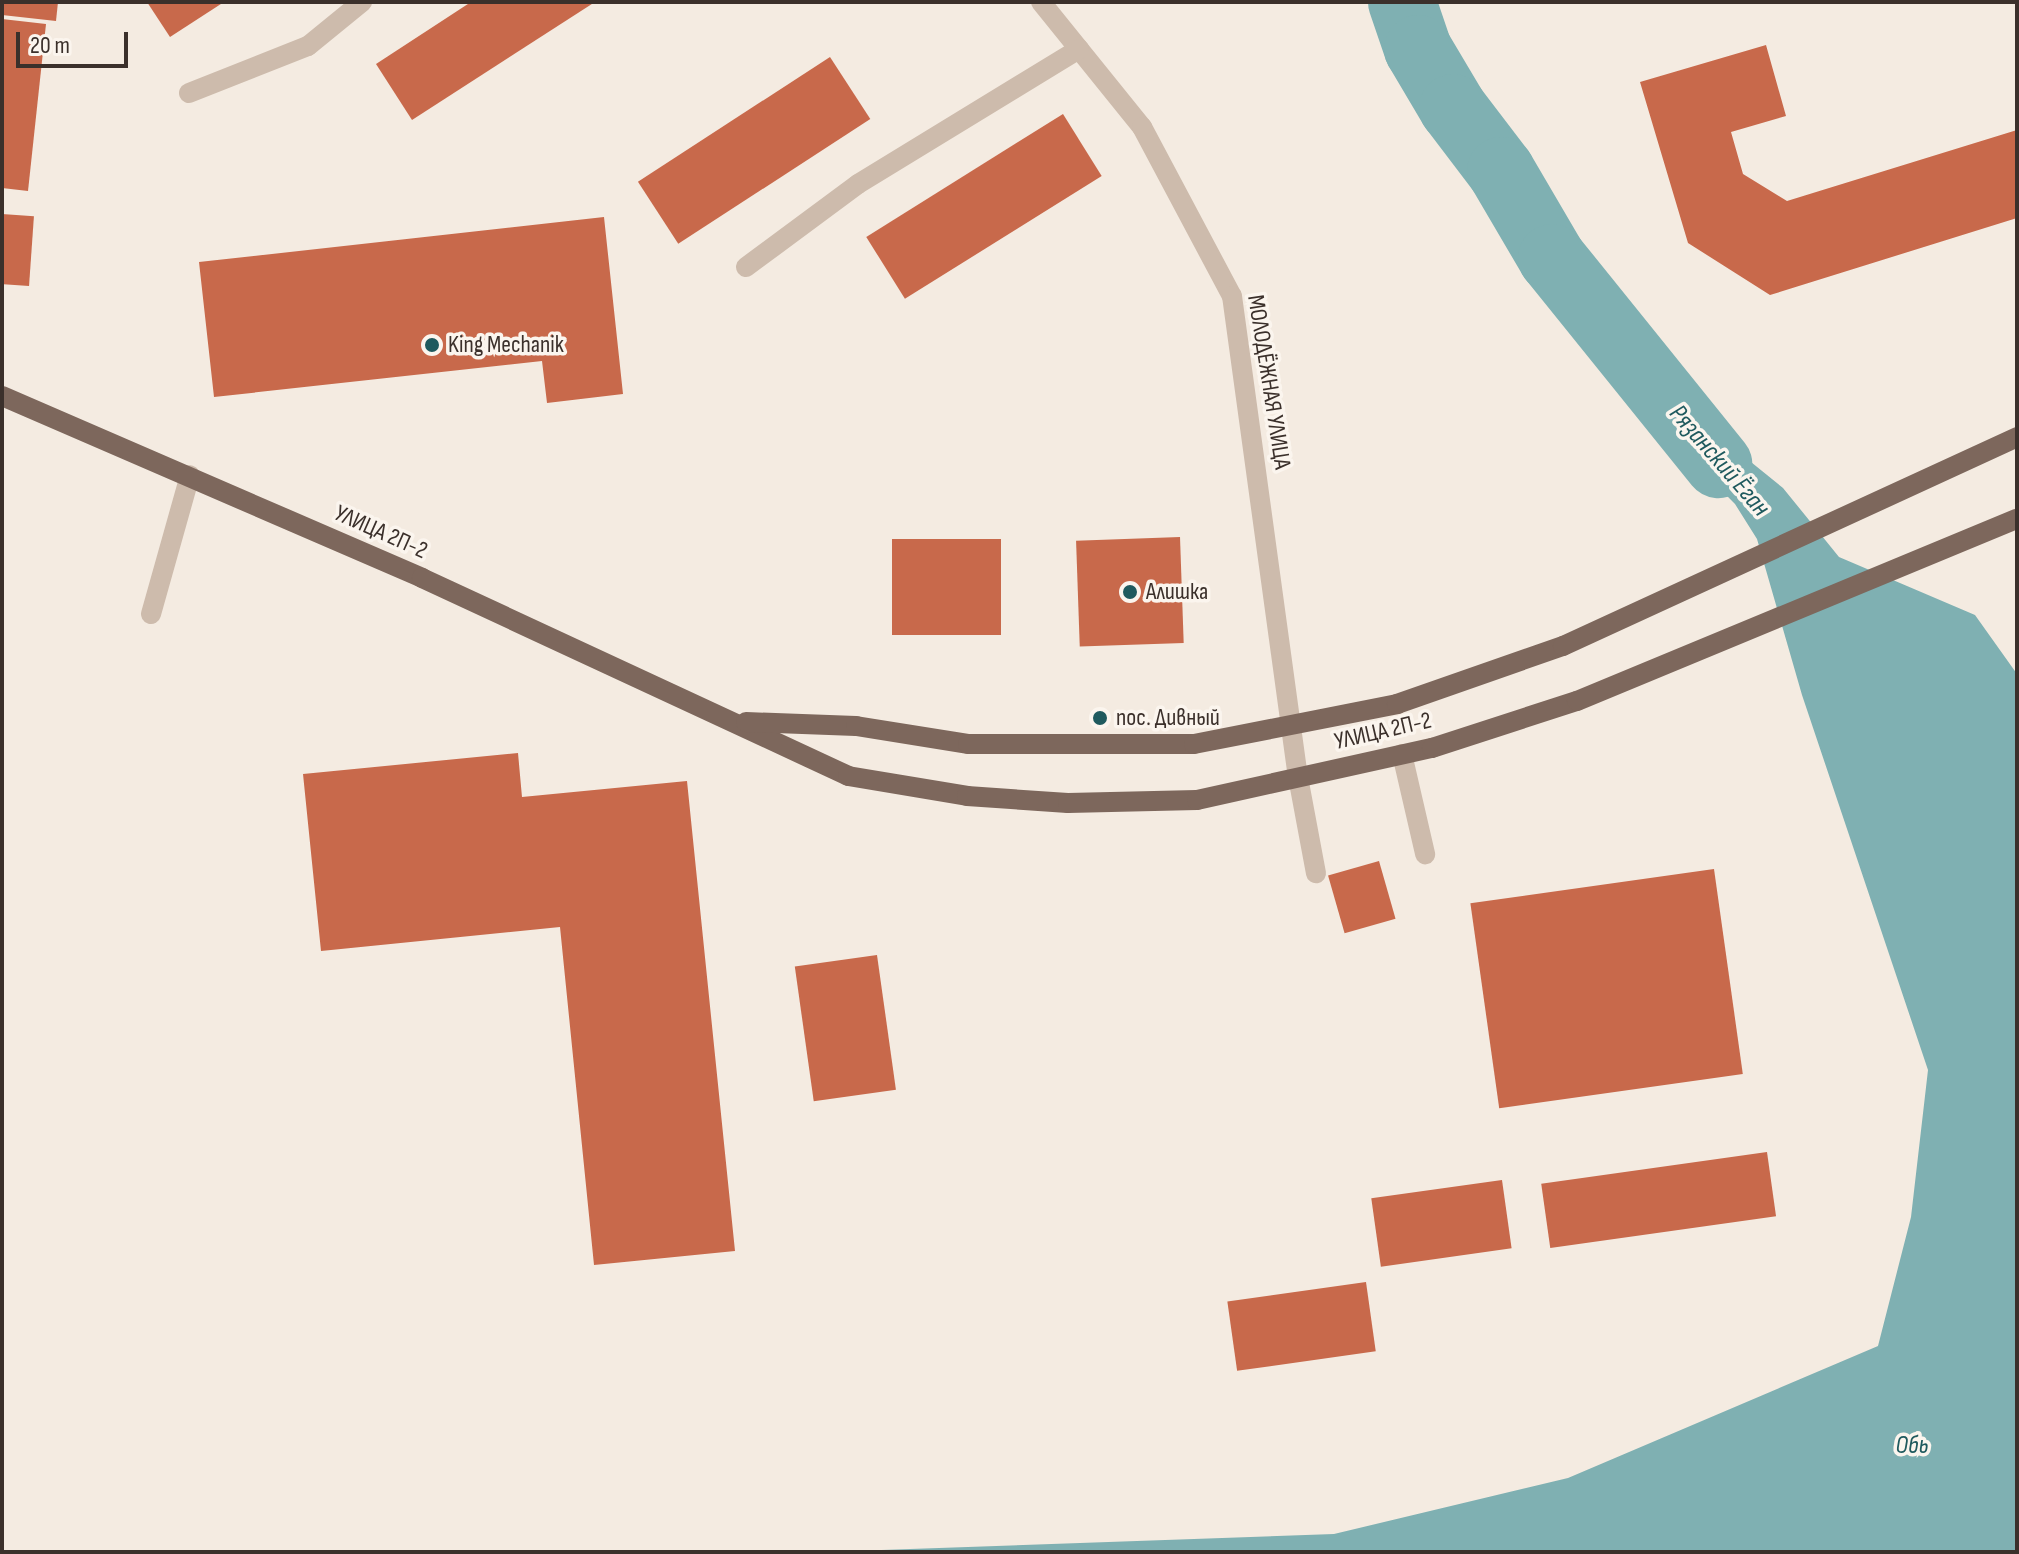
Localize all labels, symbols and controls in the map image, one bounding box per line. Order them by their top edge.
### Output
scale bar [20,16,132,66]
text: 20 m [30,31,70,60]
street label: МОЛОДЁЖНАЯ УЛИЦА [1241,293,1297,471]
place label: King Mechanik [448,331,564,359]
marker: King Mechanik [423,336,441,354]
water label: Рязанский Ёган [1662,399,1776,523]
street label: УЛИЦА 2П-2 [330,499,432,565]
place label: Алишка [1146,578,1208,606]
marker: Алишка [1121,583,1139,601]
place label: пос. Дивный [1116,704,1220,732]
street label: УЛИЦА 2П-2 [1332,706,1434,756]
marker: пос. Дивный [1091,709,1109,727]
water label: Обь [1895,1430,1929,1462]

